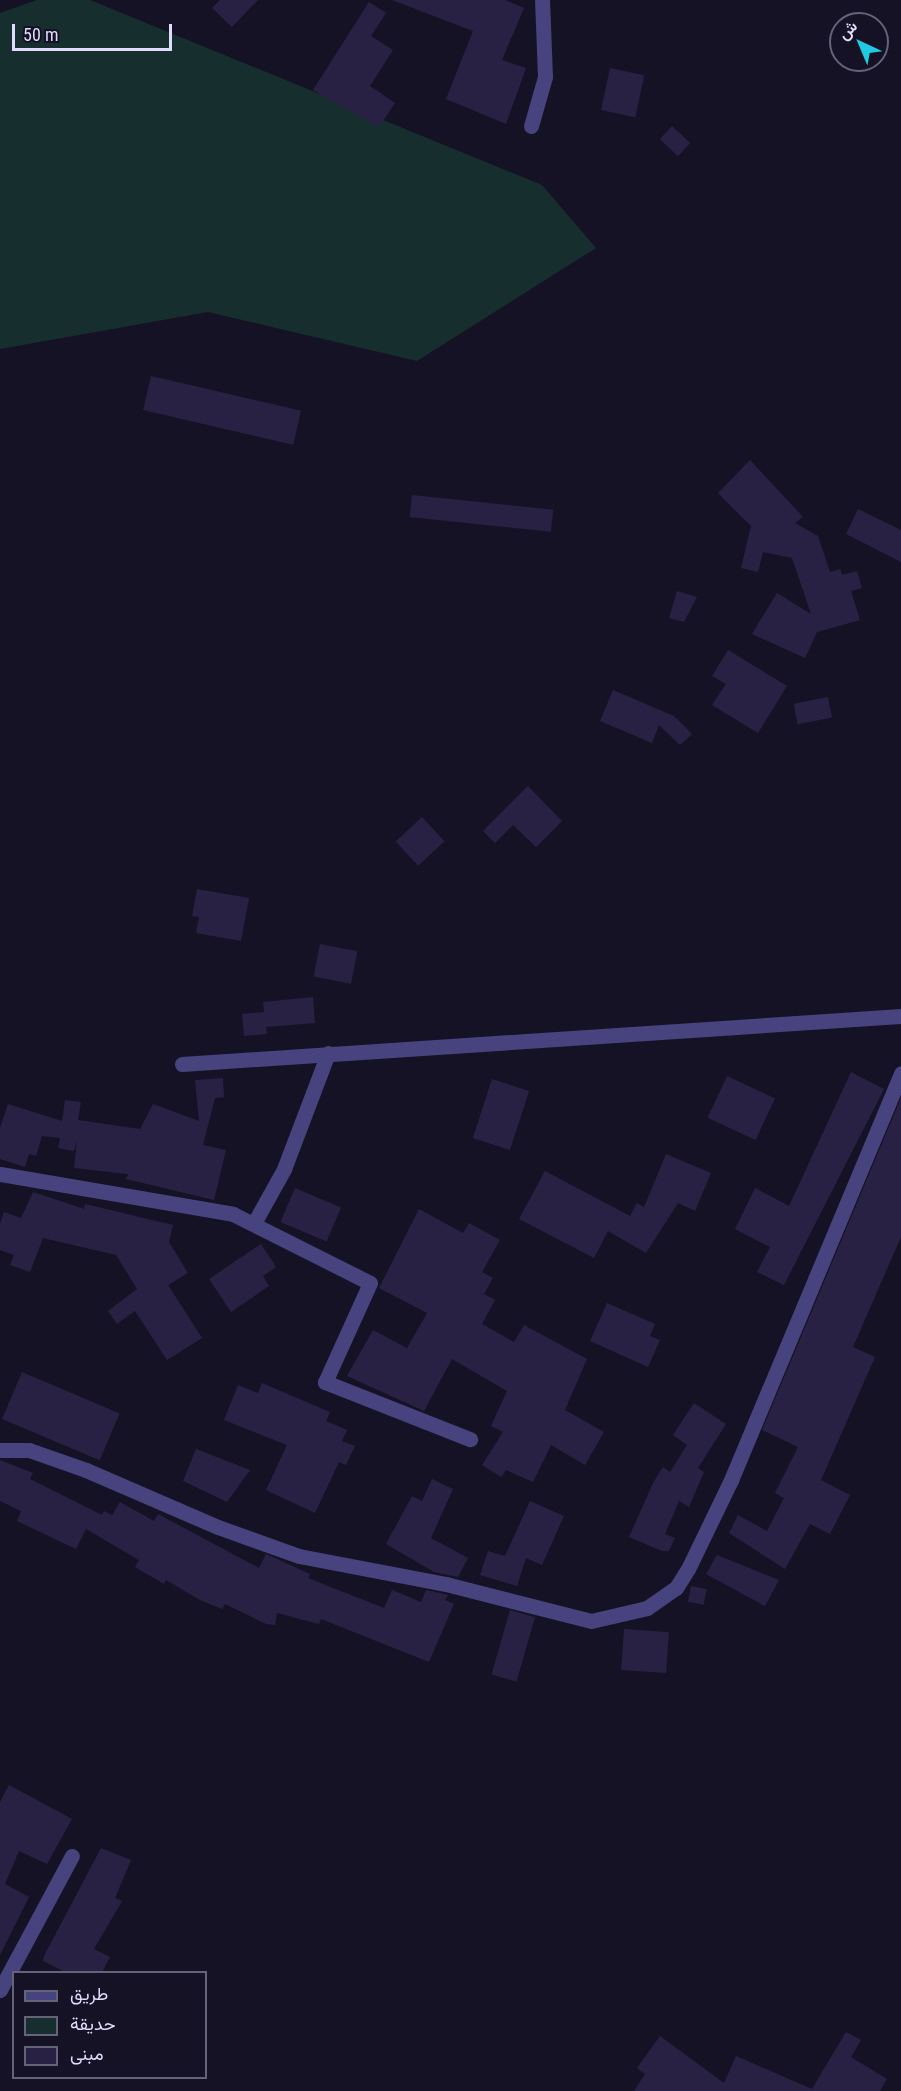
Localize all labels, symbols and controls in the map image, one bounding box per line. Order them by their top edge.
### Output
scale bar [15,12,176,50]
north arrow [829,12,889,72]
text: ش [834,17,861,44]
text: 50 m [23,24,58,45]
legend [12,1971,207,2079]
text: طريق [70,1983,108,2004]
text: حديقة [70,2013,116,2034]
text: مبنى [70,2043,104,2064]

